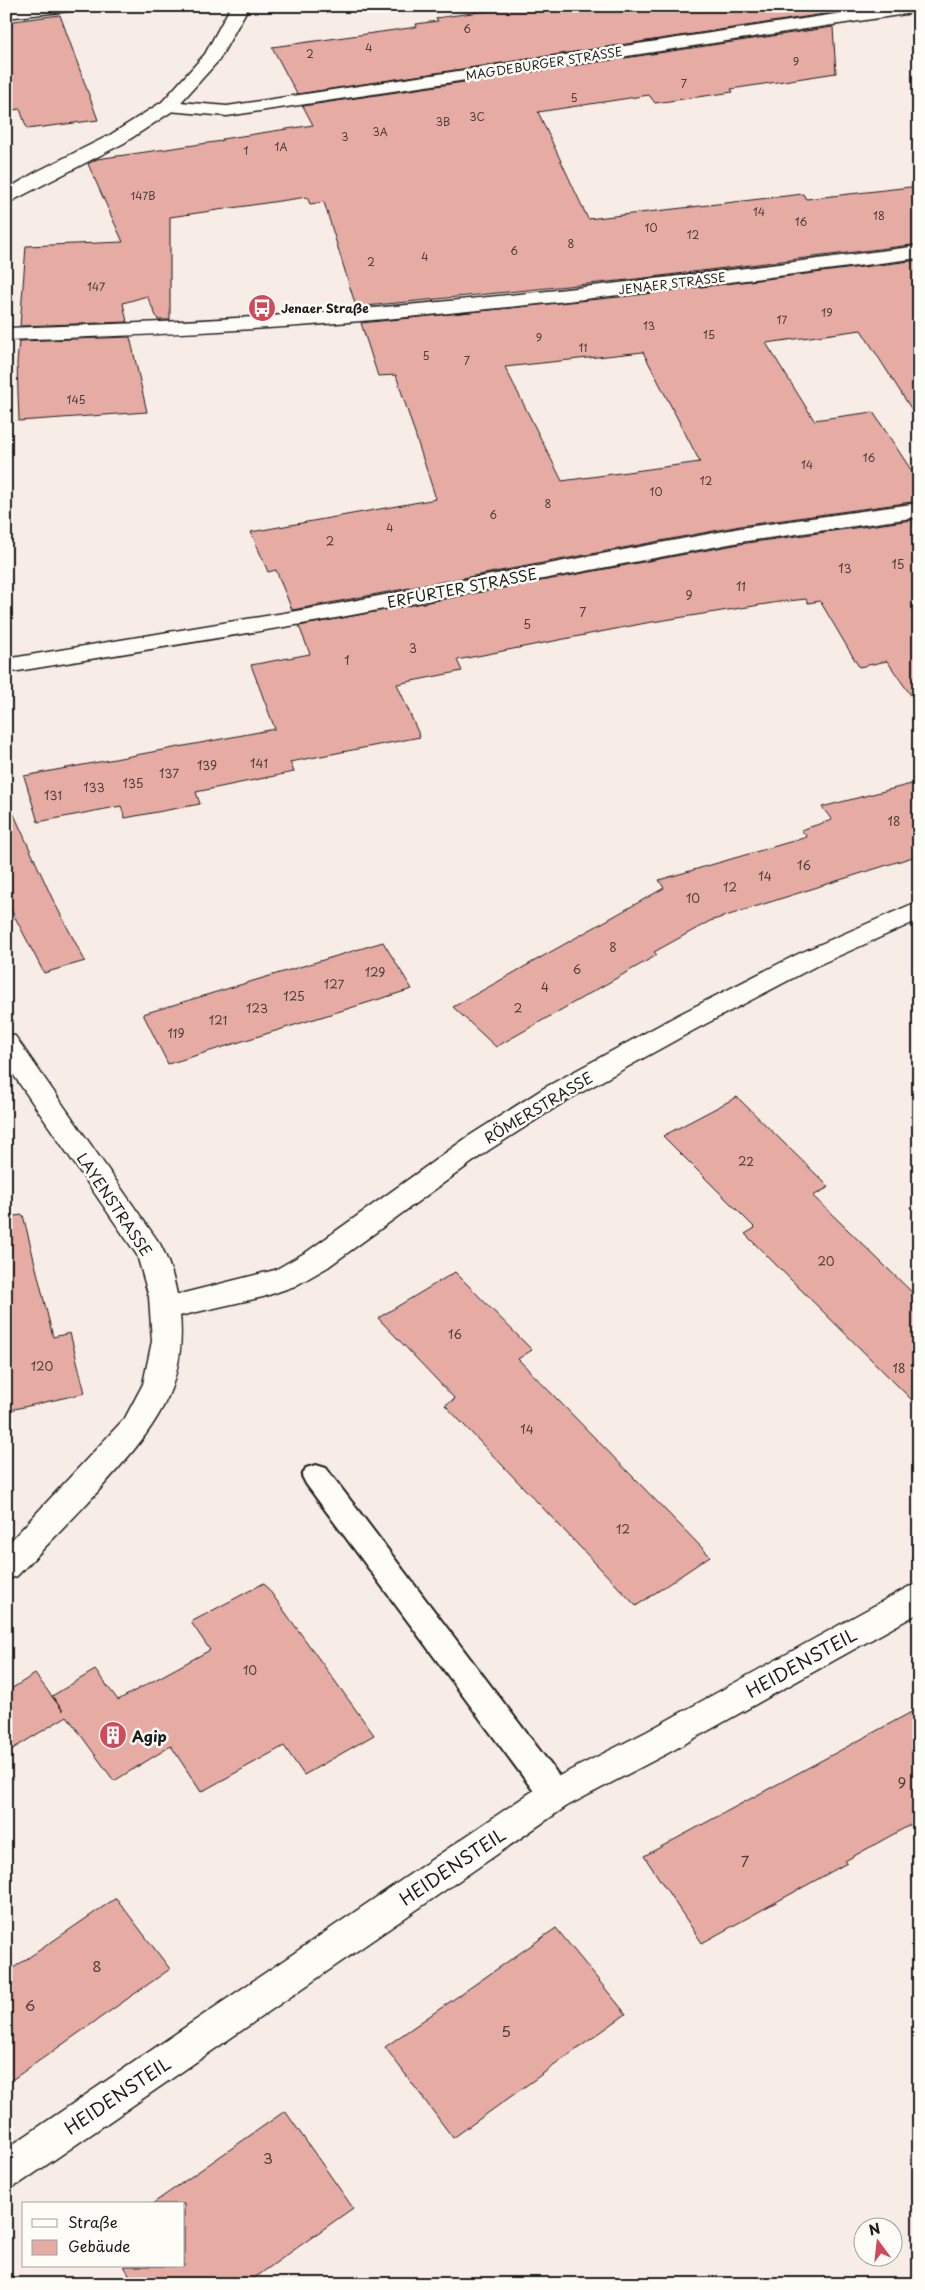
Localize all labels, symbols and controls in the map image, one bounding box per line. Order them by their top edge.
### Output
house number: 6 [463,20,471,37]
house number: 4 [365,39,373,56]
street label: MAGDEBURGER STRASSE [464,42,624,84]
house number: 2 [306,45,314,62]
house number: 9 [793,53,799,70]
house number: 7 [681,75,687,92]
house number: 5 [570,89,578,106]
house number: 3C [469,108,485,125]
house number: 3B [436,113,450,130]
house number: 3A [372,123,388,140]
house number: 3 [341,128,349,145]
house number: 1A [275,138,287,155]
house number: 1 [244,142,249,159]
house number: 147B [131,187,155,204]
house number: 14 [753,203,765,220]
house number: 18 [873,207,885,224]
house number: 16 [795,213,808,230]
house number: 10 [645,219,657,236]
house number: 12 [687,226,700,243]
house number: 8 [568,235,575,252]
house number: 6 [510,242,518,259]
house number: 4 [421,248,429,265]
house number: 2 [367,253,375,270]
street label: JENAER STRASSE [617,267,727,299]
house number: 147 [87,278,105,295]
bus stop icon: Jenaer Straße [247,293,277,323]
place label: Jenaer Straße [281,299,369,317]
house number: 19 [821,304,833,321]
house number: 17 [777,311,788,328]
house number: 13 [643,317,655,334]
house number: 15 [703,326,715,343]
house number: 9 [536,329,542,346]
house number: 11 [578,339,588,356]
house number: 5 [422,347,430,364]
house number: 7 [464,352,470,369]
house number: 145 [66,391,86,408]
house number: 16 [863,449,876,466]
house number: 14 [801,456,813,473]
house number: 12 [700,472,713,489]
house number: 10 [650,483,662,500]
house number: 8 [545,495,552,512]
house number: 6 [489,506,497,523]
house number: 4 [386,519,394,536]
house number: 2 [326,532,334,550]
house number: 15 [891,555,905,573]
house number: 13 [838,559,852,577]
street label: ERFURTER STRASSE [385,561,539,613]
house number: 11 [736,577,746,595]
house number: 9 [685,586,693,604]
house number: 7 [580,603,587,621]
house number: 5 [523,615,531,633]
house number: 3 [409,639,417,657]
house number: 1 [344,651,350,669]
house number: 141 [250,754,268,772]
house number: 139 [197,756,217,774]
house number: 137 [159,764,179,782]
house number: 135 [123,774,143,792]
house number: 133 [83,778,105,796]
house number: 131 [44,786,62,804]
house number: 18 [888,812,900,830]
house number: 16 [797,856,811,874]
house number: 14 [758,867,772,885]
house number: 12 [723,878,737,896]
house number: 10 [686,889,700,907]
house number: 8 [609,938,617,956]
house number: 6 [573,960,581,978]
house number: 129 [365,963,385,981]
house number: 127 [324,975,344,993]
house number: 4 [541,978,549,996]
house number: 125 [283,987,305,1005]
house number: 123 [246,999,268,1017]
house number: 2 [514,999,522,1017]
house number: 121 [209,1011,227,1029]
house number: 119 [167,1024,185,1042]
street label: RÖMERSTRASSE [479,1065,597,1149]
street label: LAYENSTRASSE [72,1148,158,1260]
house number: 22 [738,1152,754,1170]
house number: 20 [817,1252,835,1270]
house number: 16 [448,1325,462,1343]
house number: 120 [31,1357,53,1375]
house number: 18 [893,1359,905,1377]
house number: 14 [520,1420,534,1438]
house number: 12 [616,1520,630,1538]
street label: HEIDENSTEIL [741,1620,861,1704]
house number: 10 [243,1661,257,1679]
building icon: Agip [98,1720,128,1750]
place label: Agip [132,1724,167,1747]
house number: 9 [898,1770,906,1793]
street label: HEIDENSTEIL [393,1820,511,1912]
house number: 7 [741,1849,750,1872]
house number: 8 [92,1954,102,1977]
house number: 6 [25,1993,35,2016]
house number: 5 [501,2019,511,2042]
street label: HEIDENSTEIL [58,2049,176,2141]
house number: 3 [263,2146,273,2169]
legend [22,2202,185,2268]
text: Straße [68,2210,118,2233]
text: N [866,2217,883,2241]
north arrow [852,2218,902,2268]
text: Gebäude [68,2234,130,2257]

